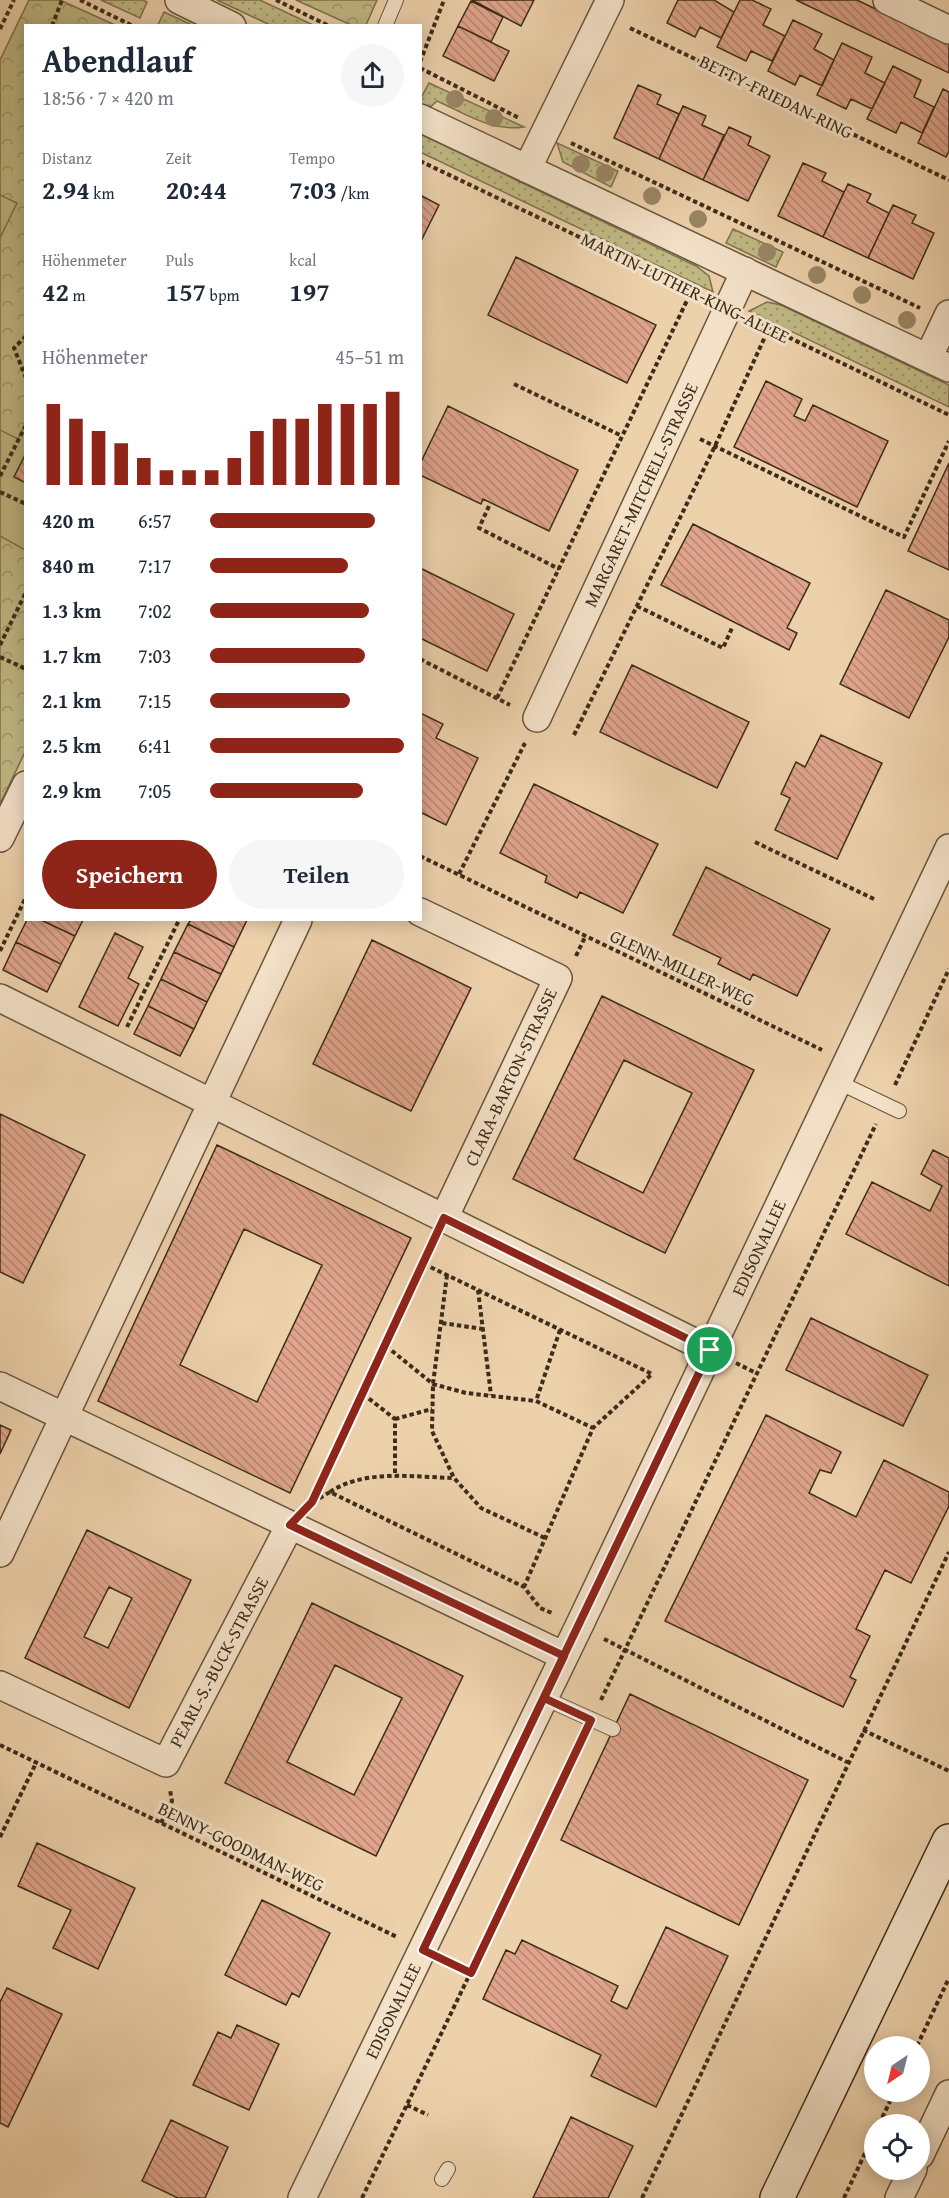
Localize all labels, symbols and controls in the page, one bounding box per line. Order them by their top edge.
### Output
text: Abendlauf [42,36,193,84]
button: share [341,44,404,107]
street label: BETTY-FRIEDAN-RING [695,48,858,146]
text: 18:56 · 7 × 420 m [42,83,174,112]
text: Distanz [42,146,92,170]
text: Zeit [166,146,192,170]
text: Tempo [289,146,335,170]
text: 2.94 [42,170,90,209]
text: 20:44 [166,170,227,209]
text: 7:03 [289,170,337,209]
text: km [90,181,114,205]
text: /km [337,181,369,205]
street label: MARTIN-LUTHER-KING-ALLEE [576,225,794,350]
text: Höhenmeter [42,248,127,272]
text: Puls [166,248,194,272]
text: kcal [289,248,317,272]
text: 42 [42,272,69,311]
text: 157 [166,272,206,311]
text: 197 [289,272,330,311]
text: m [69,283,86,307]
text: bpm [206,283,240,307]
text: Höhenmeter [42,342,148,371]
text: 45–51 m [335,342,404,371]
street label: MARGARET-MITCHELL-STRASSE [577,378,705,612]
text: 420 m [42,506,95,535]
text: 6:57 [138,506,172,535]
text: 840 m [42,551,95,580]
text: 7:17 [138,551,172,580]
text: 1.3 km [42,596,101,625]
text: 7:02 [138,596,172,625]
text: 1.7 km [42,641,101,670]
text: 7:03 [138,641,172,670]
text: 2.1 km [42,686,101,715]
text: 7:15 [138,686,172,715]
text: 2.5 km [42,731,101,760]
text: 6:41 [138,731,172,760]
text: 2.9 km [42,776,101,805]
text: 7:05 [138,776,172,805]
button: Speichern [42,840,217,909]
button: Teilen [229,840,404,909]
street label: GLENN-MILLER-WEG [605,922,759,1013]
street label: CLARA-BARTON-STRASSE [457,983,564,1170]
street label: EDISONALLEE [724,1195,793,1301]
pin [684,1324,735,1375]
icon: arrive [693,1333,726,1366]
street label: PEARL-S.-BUCK-STRASSE [162,1572,275,1752]
street label: BENNY-GOODMAN-WEG [154,1795,329,1899]
street label: EDISONALLEE [358,1958,427,2063]
north arrow [864,2036,930,2102]
map controls [864,2036,930,2180]
button: locate [864,2114,930,2180]

